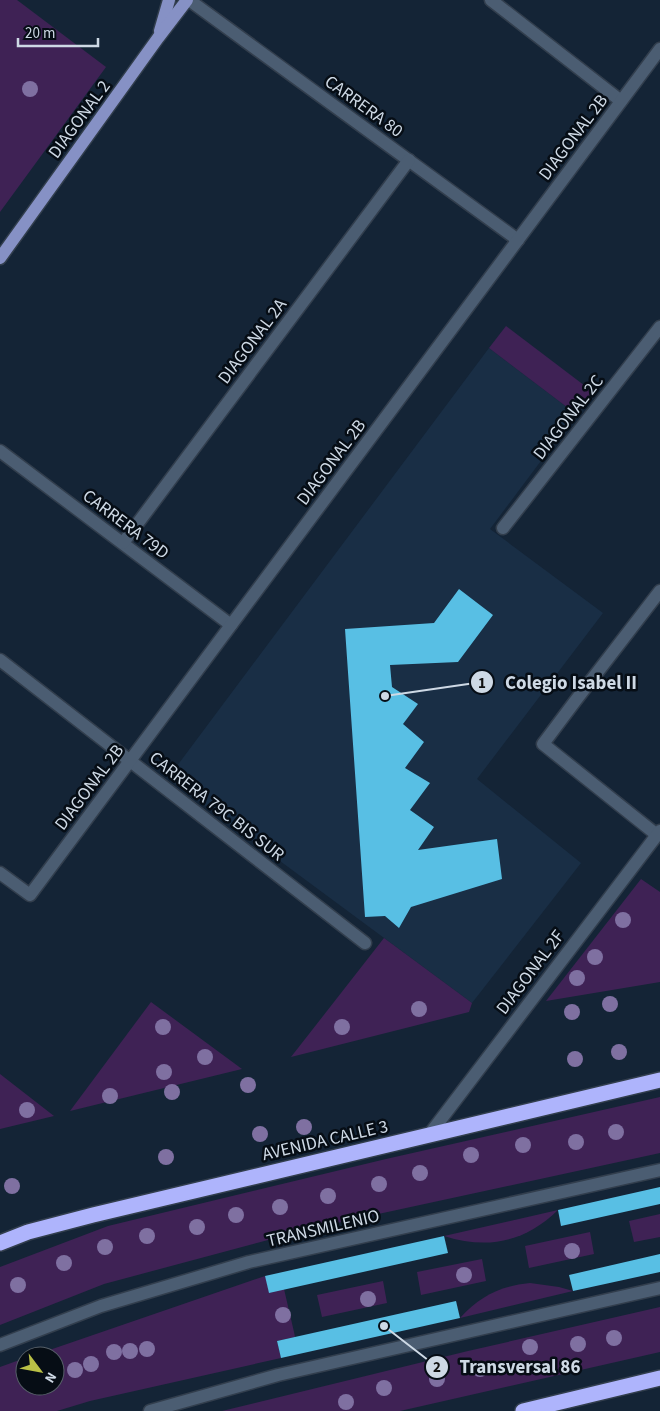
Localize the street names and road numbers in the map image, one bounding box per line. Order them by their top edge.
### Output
street label: CARRERA 80 [319,69,408,143]
street label: DIAGONAL 2 [42,75,116,164]
street label: DIAGONAL 2B [533,89,614,185]
street label: DIAGONAL 2A [212,293,293,389]
street label: DIAGONAL 2C [527,370,609,465]
street label: DIAGONAL 2B [291,414,372,510]
street label: CARRERA 79D [77,484,174,565]
street label: DIAGONAL 2B [49,739,130,835]
street label: CARRERA 79C BIS SUR [144,746,290,867]
street label: DIAGONAL 2F [490,925,571,1020]
street label: AVENIDA CALLE 3 [260,1114,391,1167]
street label: TRANSMILENIO [264,1203,382,1254]

